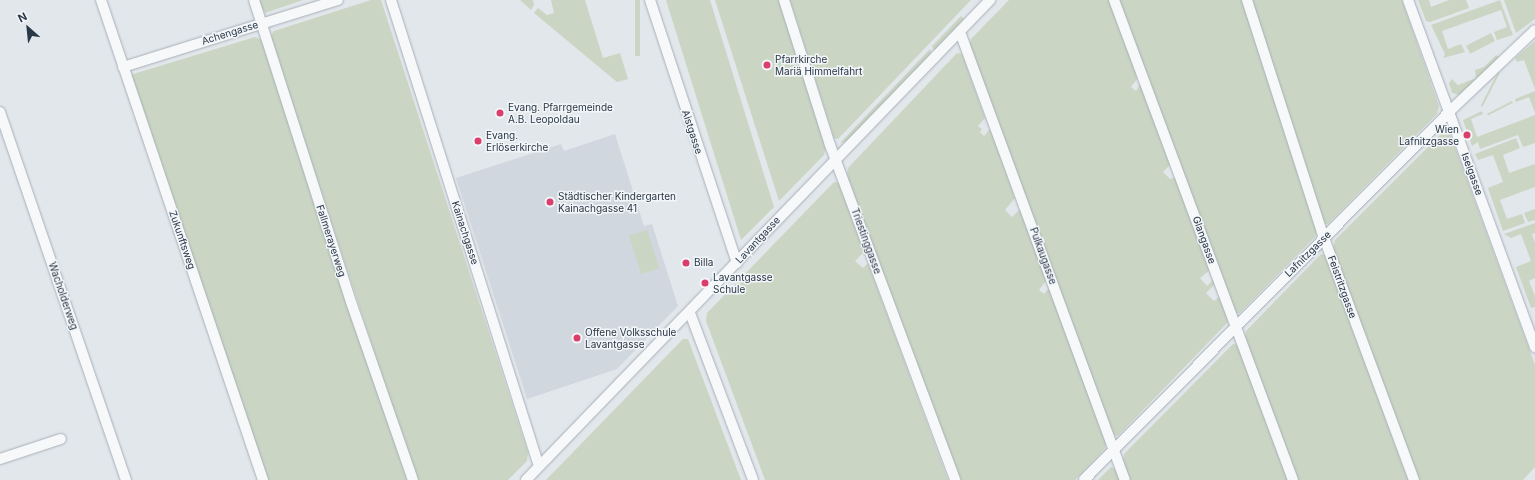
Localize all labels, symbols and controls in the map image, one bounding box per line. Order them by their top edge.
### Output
north arrow [8,8,48,48]
text: N [16,9,29,25]
street label: Achengasse [200,19,260,47]
place label: Pfarrkirche Mariä Himmelfahrt [775,53,862,76]
marker: Pfarrkirche Mariä Himmelfahrt [762,60,772,70]
place label: Evang. Pfarrgemeinde A.B. Leopoldau [508,101,613,124]
marker: Evang. Pfarrgemeinde A.B. Leopoldau [495,108,505,118]
street label: Aistgasse [679,108,705,156]
place label: Wien Lafnitzgasse [1399,123,1459,146]
place label: Evang. Erlöserkirche [486,129,548,152]
marker: Wien Lafnitzgasse [1462,130,1472,140]
marker: Evang. Erlöserkirche [473,136,483,146]
street label: Iselgasse [1459,151,1485,197]
place label: Städtischer Kindergarten Kainachgasse 41 [558,190,676,214]
marker: Städtischer Kindergarten Kainachgasse 41 [545,197,555,207]
street label: Kainachgasse [449,200,481,266]
street label: Fallmerayerweg [314,203,348,279]
street label: Triestinggasse [849,206,883,276]
street label: Zukunftsweg [166,209,198,271]
street label: Lavantgasse [733,214,783,266]
street label: Glangasse [1190,215,1218,265]
street label: Pulkaugasse [1027,226,1059,286]
street label: Lafnitzgasse [1283,229,1333,279]
street label: Feistritzgasse [1325,254,1359,320]
place label: Billa [694,257,713,269]
marker: Billa [681,258,691,268]
street label: Wacholderweg [46,261,80,331]
place label: Lavantgasse Schule [713,271,773,294]
marker: Lavantgasse Schule [700,278,710,288]
place label: Offene Volksschule Lavantgasse [585,326,676,350]
marker: Offene Volksschule Lavantgasse [572,333,582,343]

